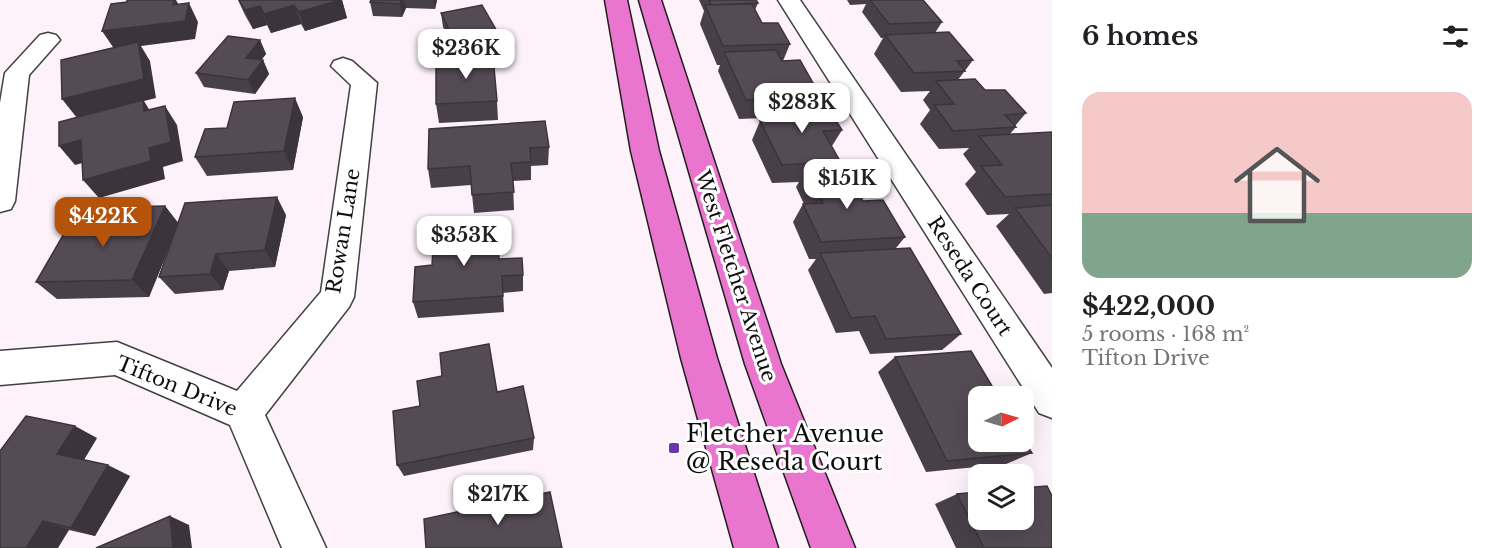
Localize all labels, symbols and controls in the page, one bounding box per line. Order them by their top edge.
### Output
text: 6 homes [1082,20,1198,52]
icon: filters [1439,20,1472,53]
pin: $236K [424,29,508,80]
text: $236K [432,36,500,60]
pin: $283K [760,83,844,134]
text: $283K [768,90,836,114]
icon: home [1223,131,1331,239]
pin: $151K [805,159,889,210]
street label: West Fletcher Avenue [690,166,782,385]
text: $151K [818,166,876,190]
street label: Rowan Lane [321,167,365,295]
pin: $422K [61,197,145,248]
text: $422K [69,204,137,228]
street label: Reseda Court [923,212,1018,340]
pin: $353K [422,216,506,267]
text: $353K [431,223,497,247]
text: $422,000 [1082,290,1215,322]
text: 5 rooms · 168 m² [1082,322,1249,346]
text: Tifton Drive [1082,346,1210,370]
street label: Tifton Drive [113,351,241,421]
north arrow [968,386,1034,452]
map controls [968,386,1034,530]
place label: Fletcher Avenue @ Reseda Court [686,419,884,476]
marker: Fletcher Avenue @ Reseda Court [667,441,681,455]
button: layers [968,464,1034,530]
pin: $217K [456,475,540,526]
text: $217K [467,482,529,506]

